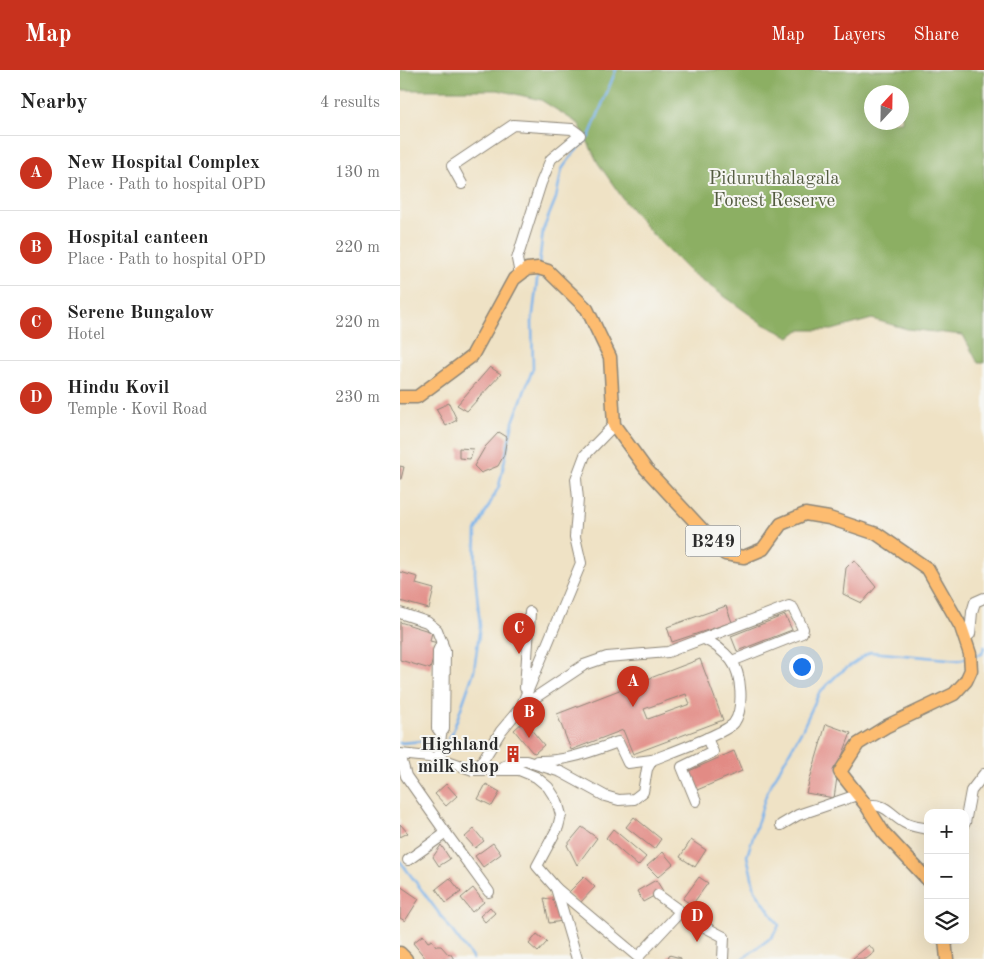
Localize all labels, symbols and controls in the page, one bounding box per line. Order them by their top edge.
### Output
text: Map [25,23,72,47]
text: Map [771,26,805,44]
text: Layers [833,26,885,44]
text: Share [913,26,959,44]
north arrow [864,85,909,130]
text: Nearby [20,92,88,113]
text: 4 results [320,95,380,111]
text: New Hospital Complex [67,154,260,173]
text: A [30,165,42,181]
text: 130 m [335,165,380,181]
park label: Piduruthalagala Forest Reserve [708,170,840,211]
text: Place · Path to hospital OPD [67,177,266,193]
text: Hospital canteen [67,229,209,248]
text: B [30,240,42,256]
text: 220 m [335,240,380,256]
text: Place · Path to hospital OPD [67,252,266,268]
text: Serene Bungalow [67,304,214,323]
text: C [31,315,41,331]
text: 220 m [335,315,380,331]
text: Hotel [67,327,105,343]
text: Hindu Kovil [67,379,169,398]
text: D [30,390,42,406]
text: 230 m [335,390,380,406]
text: Temple · Kovil Road [67,402,207,418]
road number: B249 [686,526,740,556]
pin: C [503,613,535,654]
your location [789,654,815,680]
pin: A [617,666,649,707]
pin: B [513,697,545,738]
place label: Highland milk shop [418,736,499,777]
building icon: Highland milk shop [503,744,523,764]
map controls [924,809,969,944]
button: + [924,809,969,854]
button: − [924,854,969,899]
button: layers [924,899,969,944]
pin: D [681,901,713,942]

